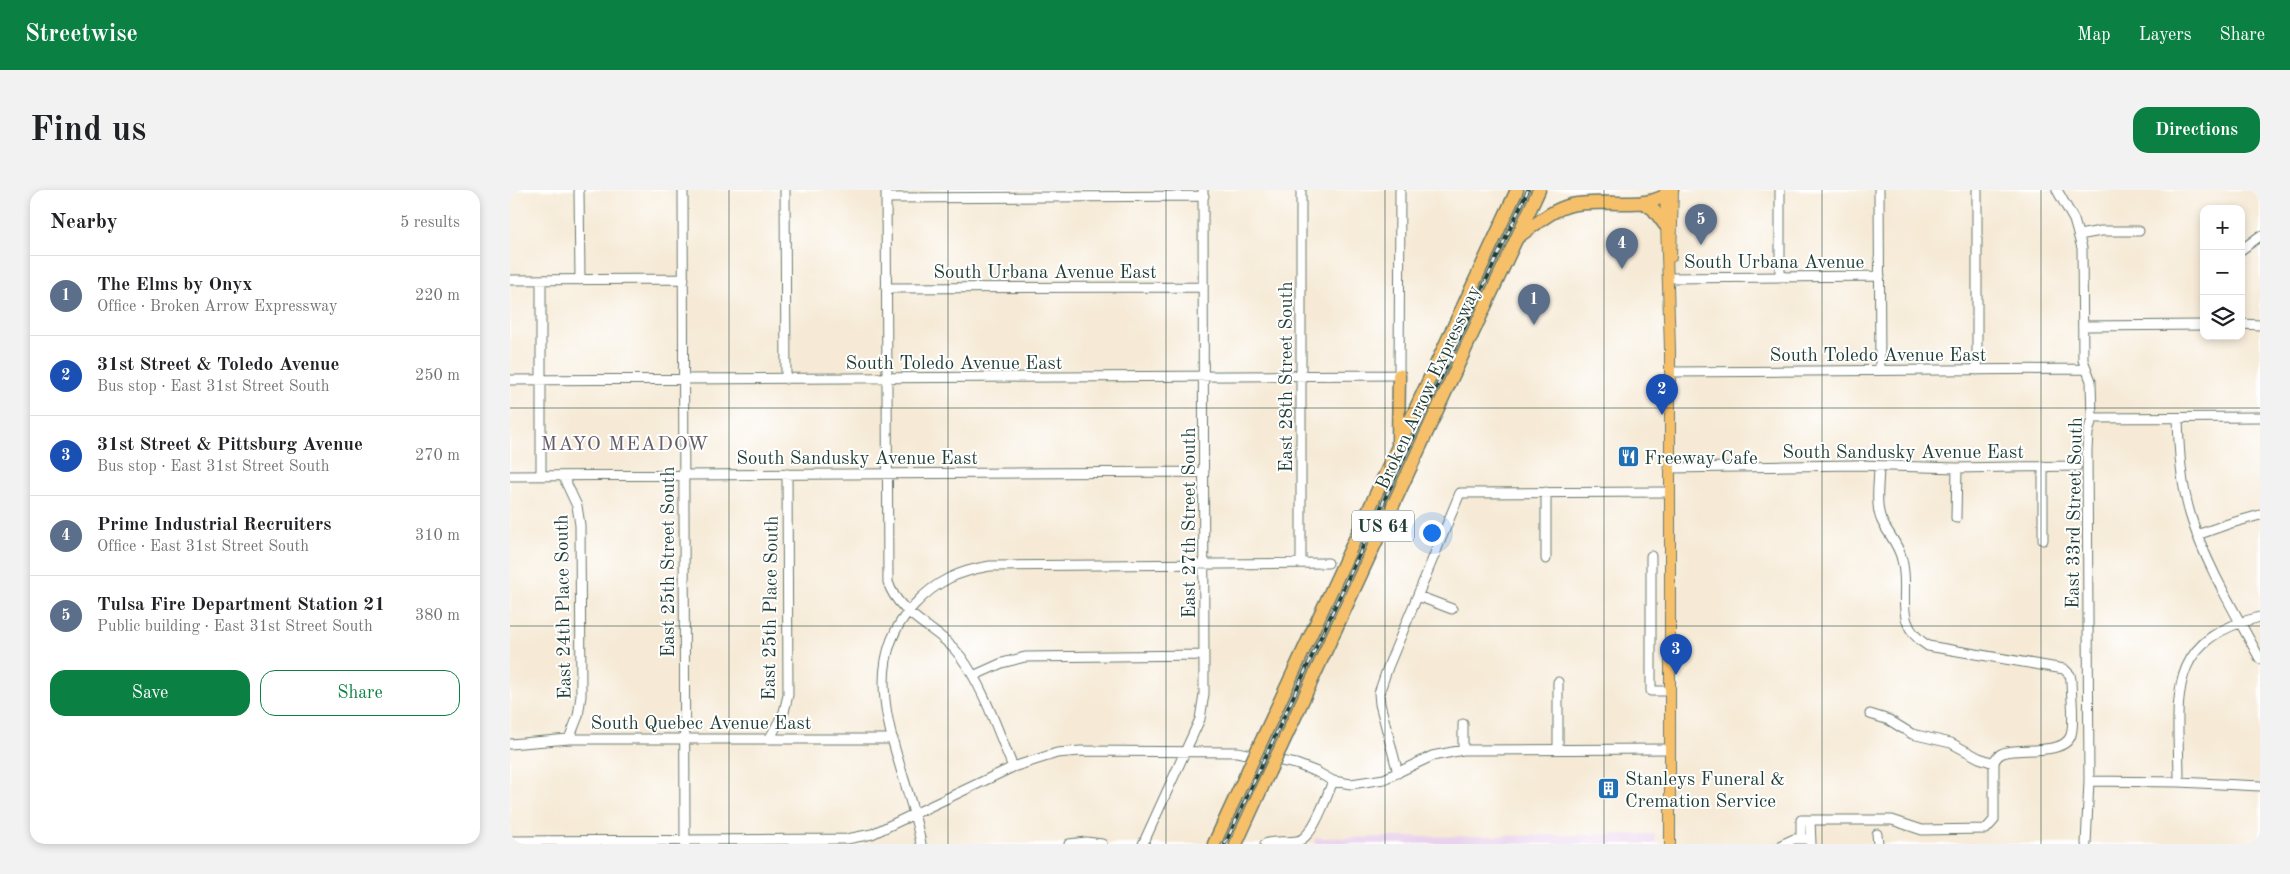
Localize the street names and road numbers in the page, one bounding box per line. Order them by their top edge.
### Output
street label: South Urbana Avenue [1684,254,1864,273]
street label: South Urbana Avenue East [933,264,1157,283]
street label: East 28th Street South [1278,281,1297,473]
street label: Broken Arrow Expressway [1374,283,1485,493]
street label: South Toledo Avenue East [1770,347,1986,366]
street label: South Toledo Avenue East [846,355,1062,374]
street label: East 33rd Street South [2064,417,2087,609]
street label: East 27th Street South [1181,427,1200,619]
street label: South Sandusky Avenue East [1782,444,2024,463]
street label: South Sandusky Avenue East [736,450,978,469]
street label: East 25th Street South [660,466,679,658]
road number: US 64 [1352,511,1414,542]
street label: East 24th Place South [553,514,576,700]
street label: East 25th Place South [760,515,783,701]
street label: South Quebec Avenue East [591,715,811,734]

